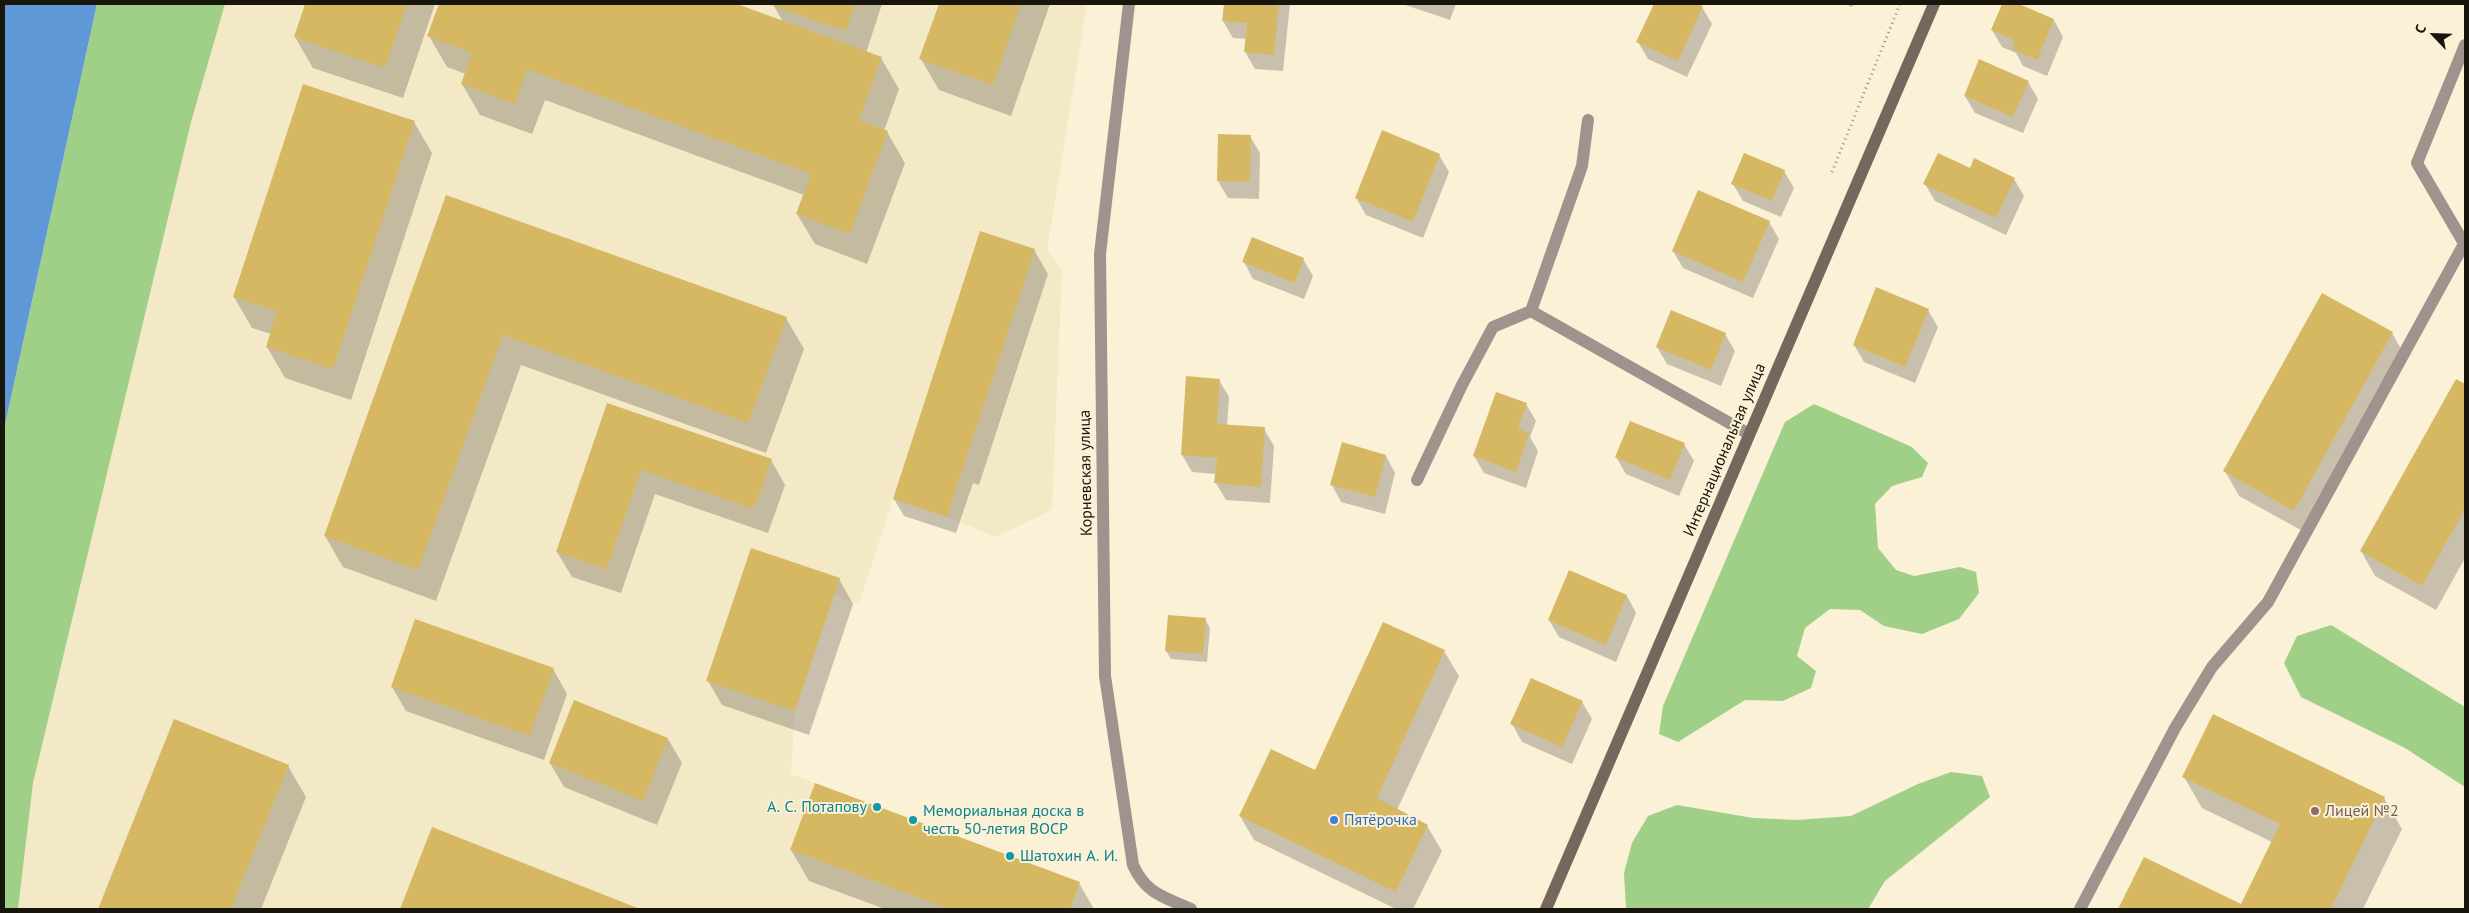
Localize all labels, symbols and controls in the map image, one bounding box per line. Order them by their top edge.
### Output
north arrow [2409,10,2459,60]
text: С [2410,22,2430,36]
street label: Интернациональная улица [1680,361,1770,539]
street label: Корневская улица [1075,410,1097,536]
place label: А. С. Потапову [767,797,867,817]
marker: А. С. Потапову [871,801,883,813]
place label: Мемориальная доска в честь 50-летия ВОСР [923,801,1084,839]
place label: Лицей №2 [2325,801,2399,821]
marker: Лицей №2 [2309,805,2321,817]
place label: Пятёрочка [1344,810,1417,830]
marker: Мемориальная доска в честь 50-летия ВОСР [907,814,919,826]
marker: Пятёрочка [1328,814,1340,826]
place label: Шатохин А. И. [1020,846,1118,866]
marker: Шатохин А. И. [1004,850,1016,862]

